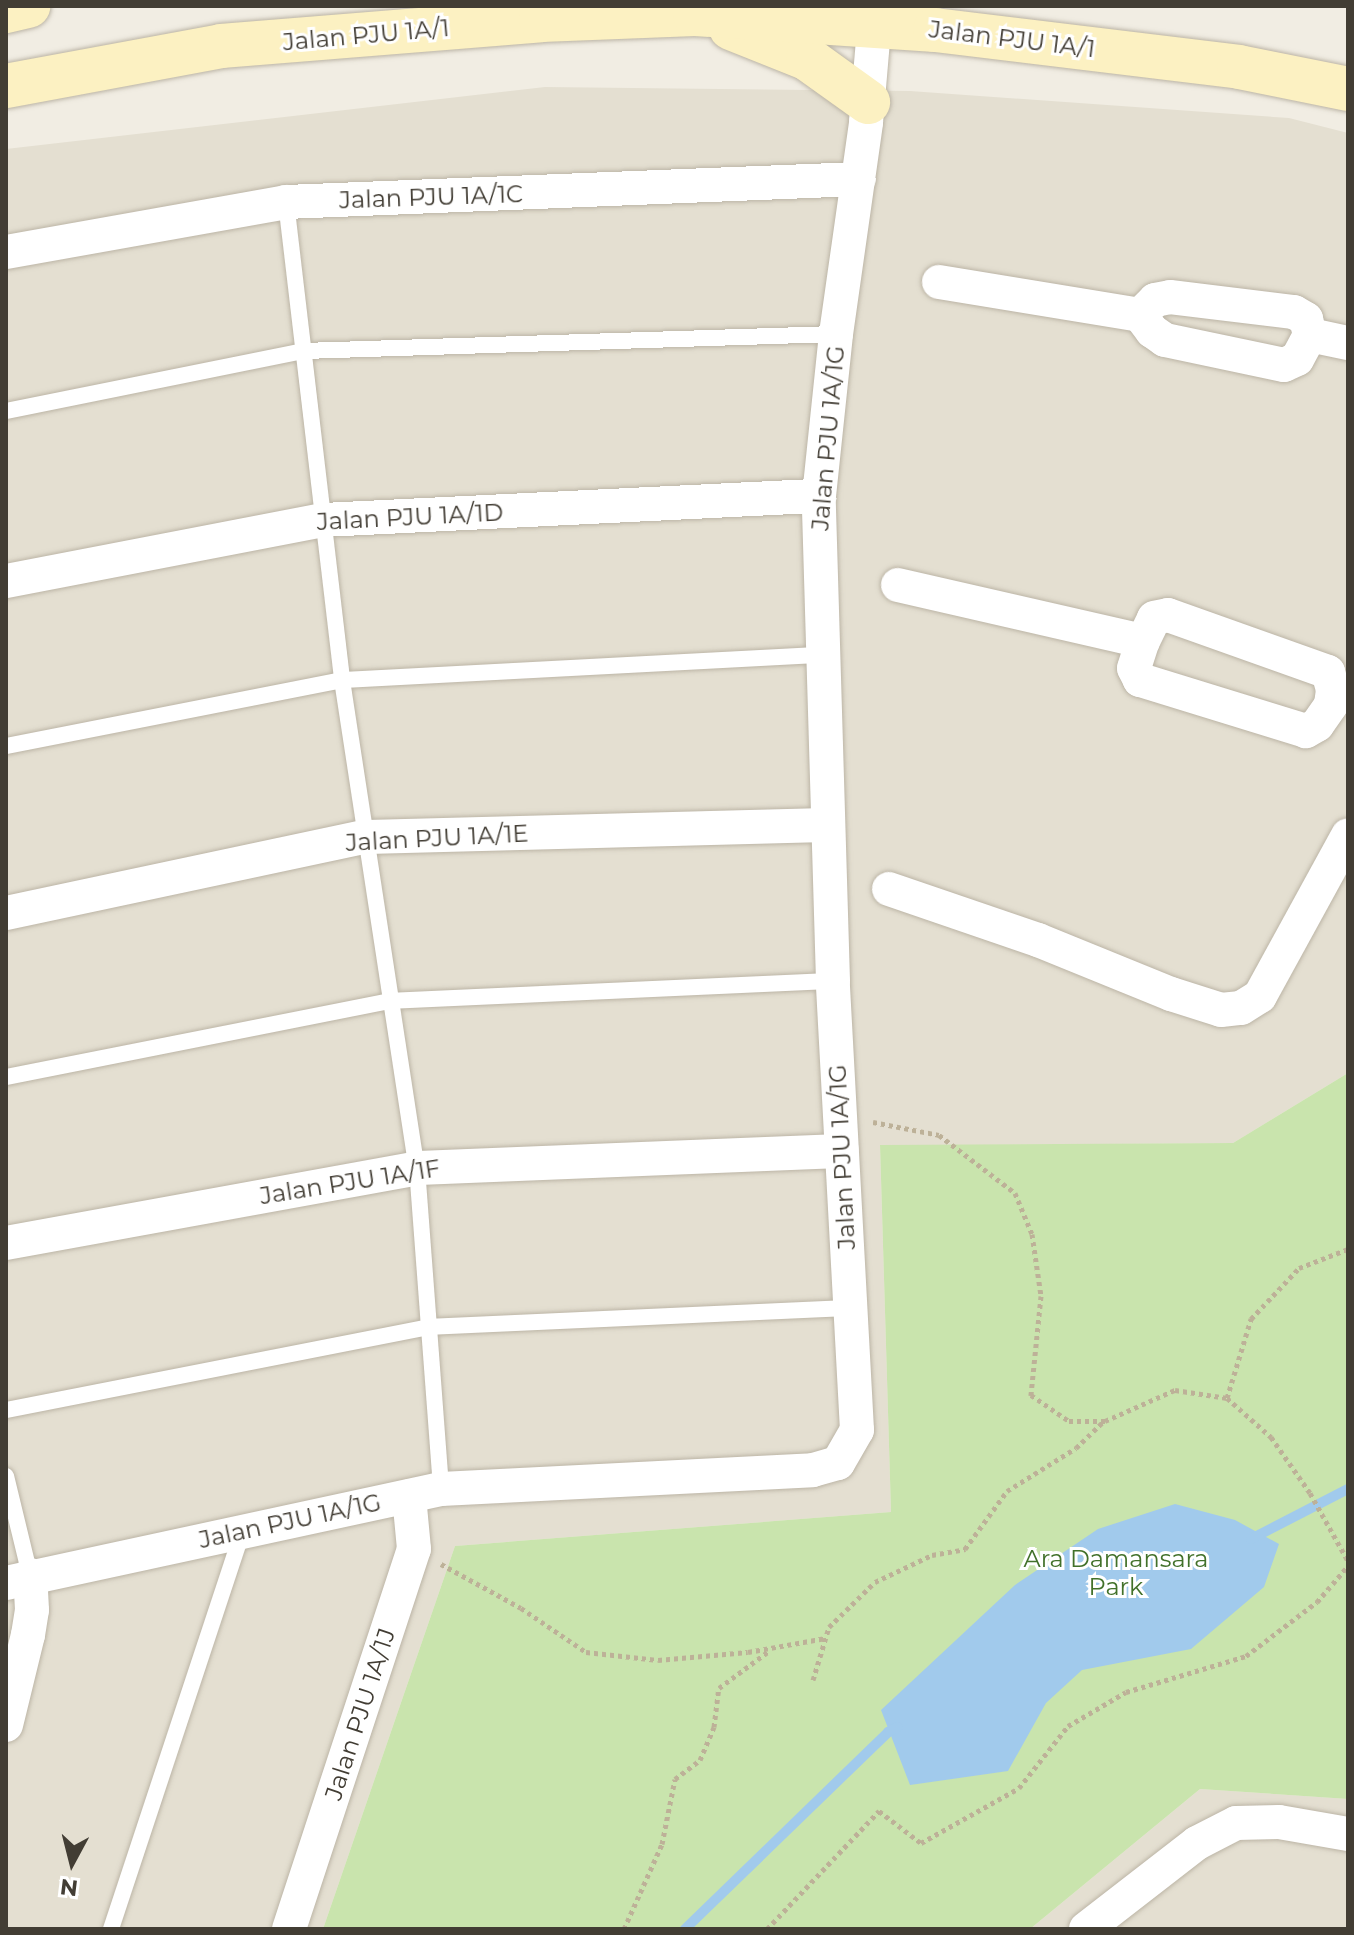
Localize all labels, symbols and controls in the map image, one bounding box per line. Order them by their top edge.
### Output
street label: Jalan PJU 1A/1 [282,13,450,57]
street label: Jalan PJU 1A/1 [927,15,1097,63]
street label: Jalan PJU 1A/1C [339,179,523,215]
street label: Jalan PJU 1A/1G [806,344,850,532]
street label: Jalan PJU 1A/1D [316,498,504,536]
street label: Jalan PJU 1A/1E [345,819,529,857]
street label: Jalan PJU 1A/1G [823,1064,861,1250]
street label: Jalan PJU 1A/1F [258,1154,442,1210]
street label: Jalan PJU 1A/1G [196,1488,384,1554]
park label: Ara Damansara Park [1024,1545,1208,1601]
street label: Jalan PJU 1A/1J [319,1624,401,1804]
north arrow [32,1823,112,1903]
text: N [59,1873,79,1902]

